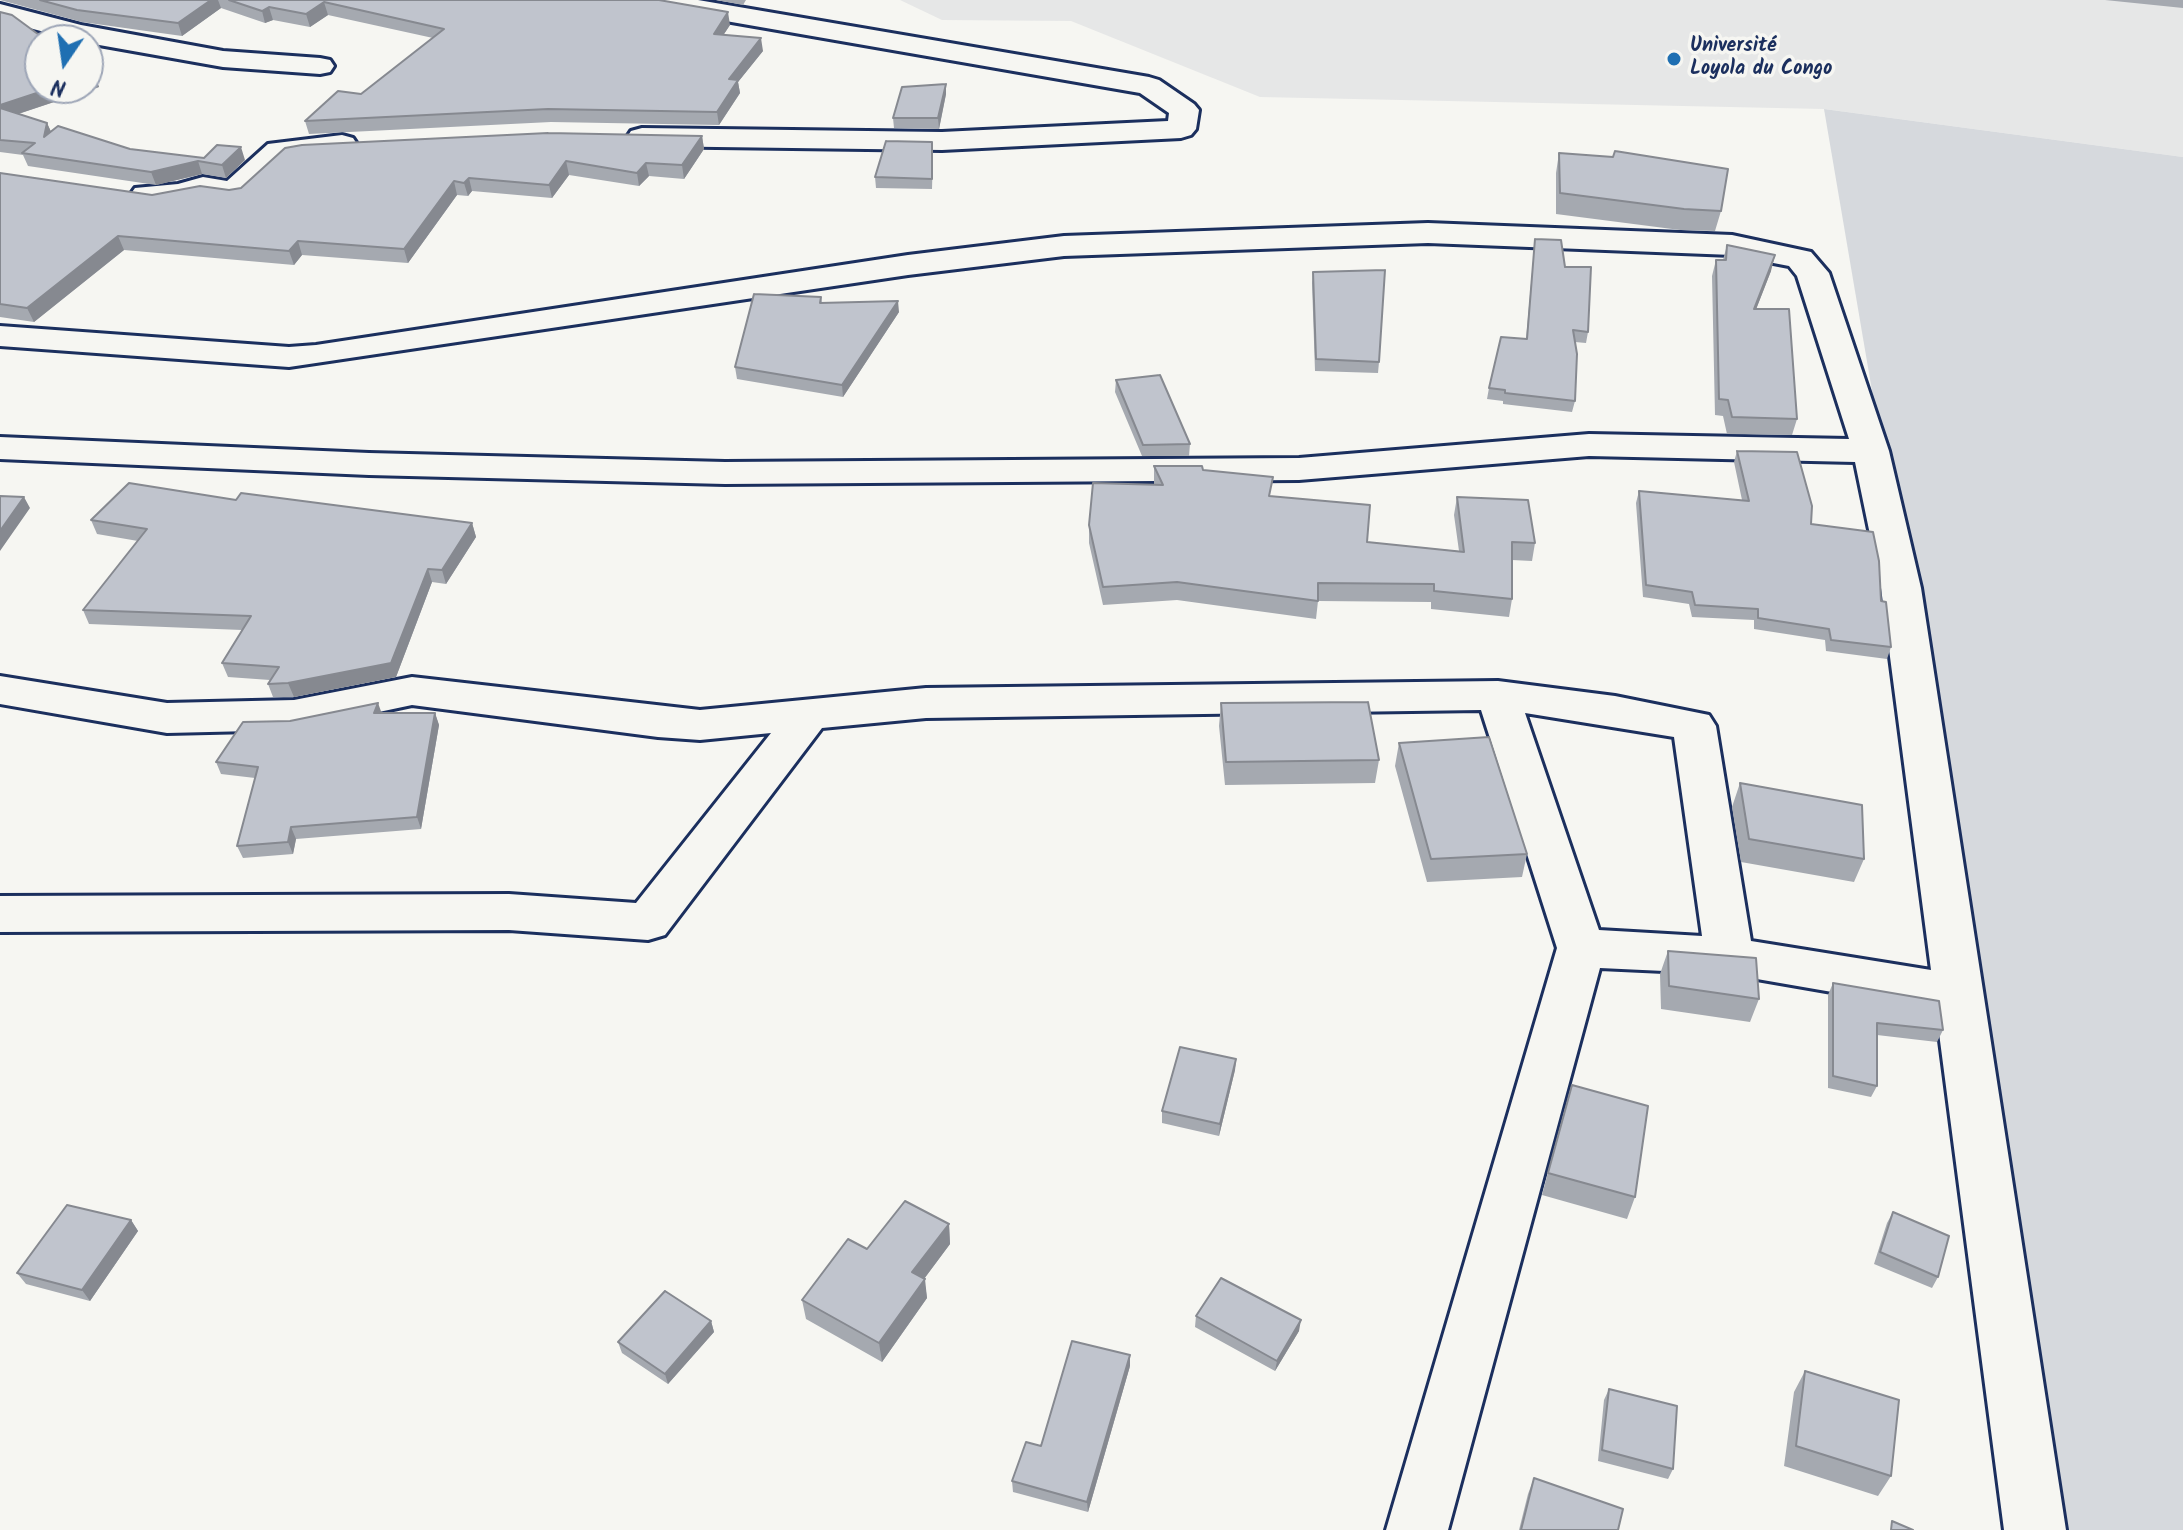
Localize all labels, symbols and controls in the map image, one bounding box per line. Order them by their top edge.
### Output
north arrow [24,24,104,104]
place label: Université Loyola du Congo [1690,36,1832,83]
marker: Université Loyola du Congo [1665,50,1683,68]
text: N [48,67,70,105]

